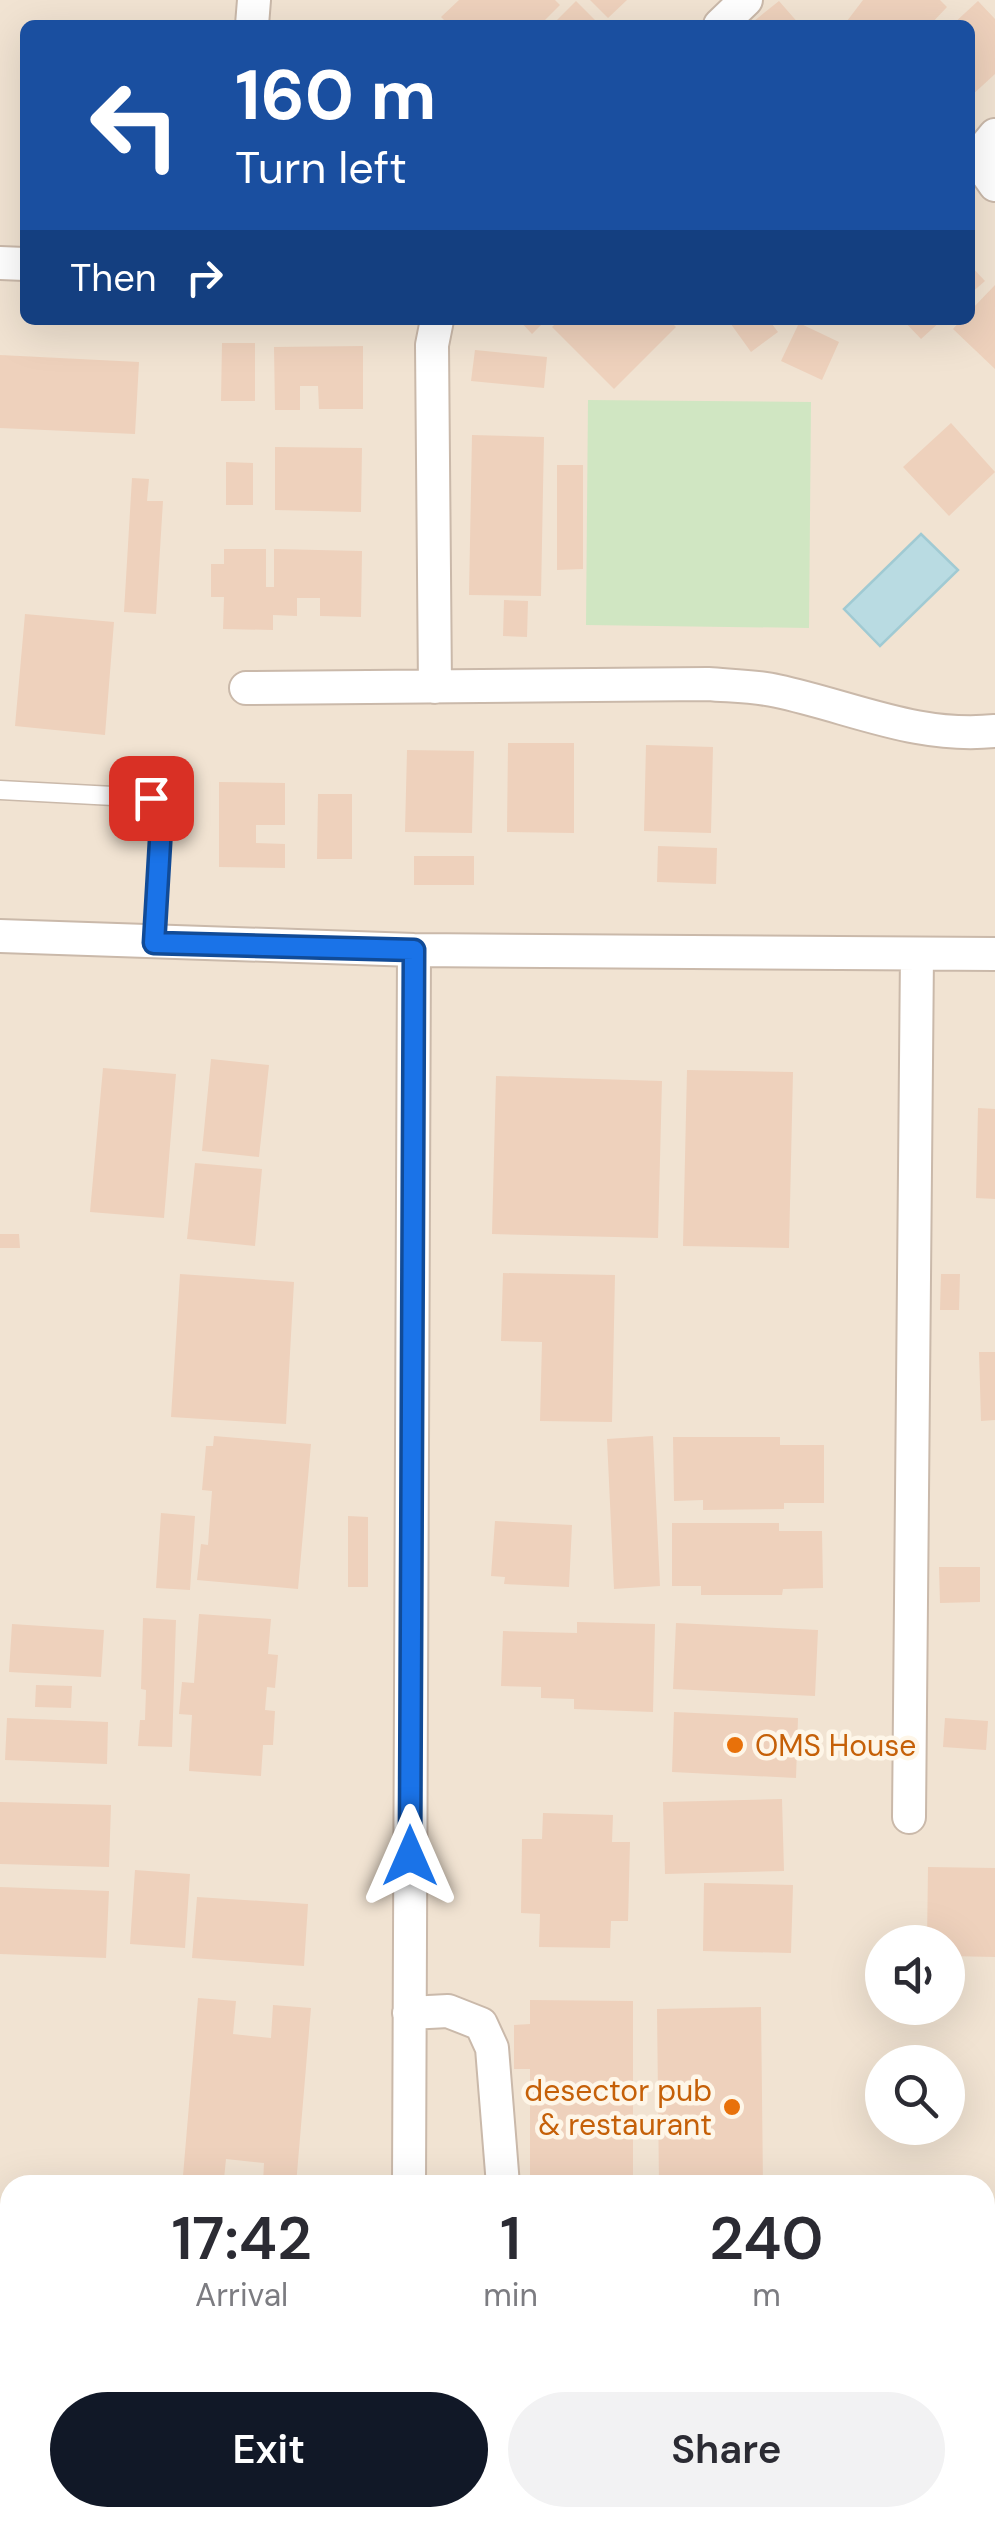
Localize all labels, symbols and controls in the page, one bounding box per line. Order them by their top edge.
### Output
text: 160 m [235,50,436,141]
icon: left [70,60,200,190]
text: Turn left [235,138,407,197]
icon: right [177,250,232,305]
text: Then [70,253,157,303]
pin [109,756,194,841]
icon: arrive [124,771,179,826]
place label: OMS House [755,1726,916,1765]
marker: OMS House [724,1734,746,1756]
position arrow [358,1804,462,1908]
map controls [865,1925,965,2145]
button: sound [865,1925,965,2025]
button: search [865,2045,965,2145]
place label: desector pub & restaurant [524,2071,712,2144]
marker: desector pub & restaurant [721,2096,743,2118]
text: 17:42 [171,2199,312,2278]
text: 1 [500,2199,521,2278]
text: 240 [709,2199,823,2278]
text: Arrival [195,2274,288,2316]
text: min [483,2274,538,2316]
text: m [752,2274,781,2316]
button: Exit [50,2392,488,2507]
button: Share [508,2392,945,2507]

